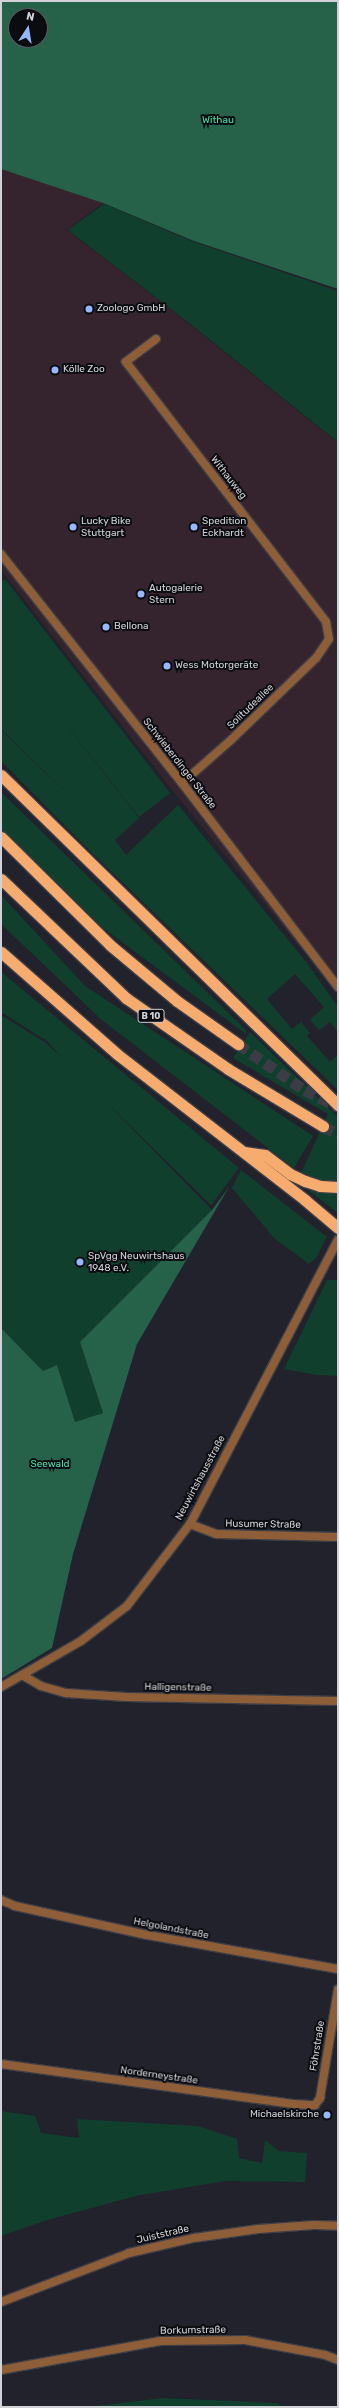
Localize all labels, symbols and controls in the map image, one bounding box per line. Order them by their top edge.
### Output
north arrow [8,8,48,48]
text: N [25,10,36,24]
park label: Withau [202,115,234,127]
place label: Zoologo GmbH [97,303,165,315]
marker: Zoologo GmbH [84,304,94,314]
place label: Kölle Zoo [63,364,105,376]
marker: Kölle Zoo [50,365,60,375]
street label: Withauweg [207,454,249,502]
place label: Lucky Bike Stuttgart [81,515,131,538]
place label: Spedition Eckhardt [202,515,246,538]
marker: Lucky Bike Stuttgart [68,522,78,532]
marker: Spedition Eckhardt [189,522,199,532]
place label: Autogalerie Stern [149,582,203,606]
marker: Autogalerie Stern [136,589,146,599]
place label: Bellona [114,621,148,633]
marker: Bellona [101,622,111,632]
place label: Wess Motorgeräte [175,660,258,672]
marker: Wess Motorgeräte [162,661,172,671]
street label: Solitudeallee [225,682,277,732]
street label: Schwieberdinger Straße [140,716,218,812]
road number: B 10 [137,1009,165,1023]
place label: SpVgg Neuwirtshaus 1948 e.V. [88,1250,185,1274]
marker: SpVgg Neuwirtshaus 1948 e.V. [75,1257,85,1267]
street label: Neuwirtshausstraße [174,1434,228,1522]
park label: Seewald [30,1459,70,1471]
street label: Husumer Straße [225,1518,301,1532]
street label: Halligenstraße [144,1681,212,1695]
street label: Helgolandstraße [132,1916,210,1942]
street label: Föhrstraße [308,2020,328,2072]
street label: Norderneystraße [119,2065,199,2087]
place label: Michaelskirche [250,2109,319,2121]
marker: Michaelskirche [322,2110,332,2120]
street label: Juiststraße [136,2223,190,2247]
street label: Borkumstraße [160,2324,226,2338]

